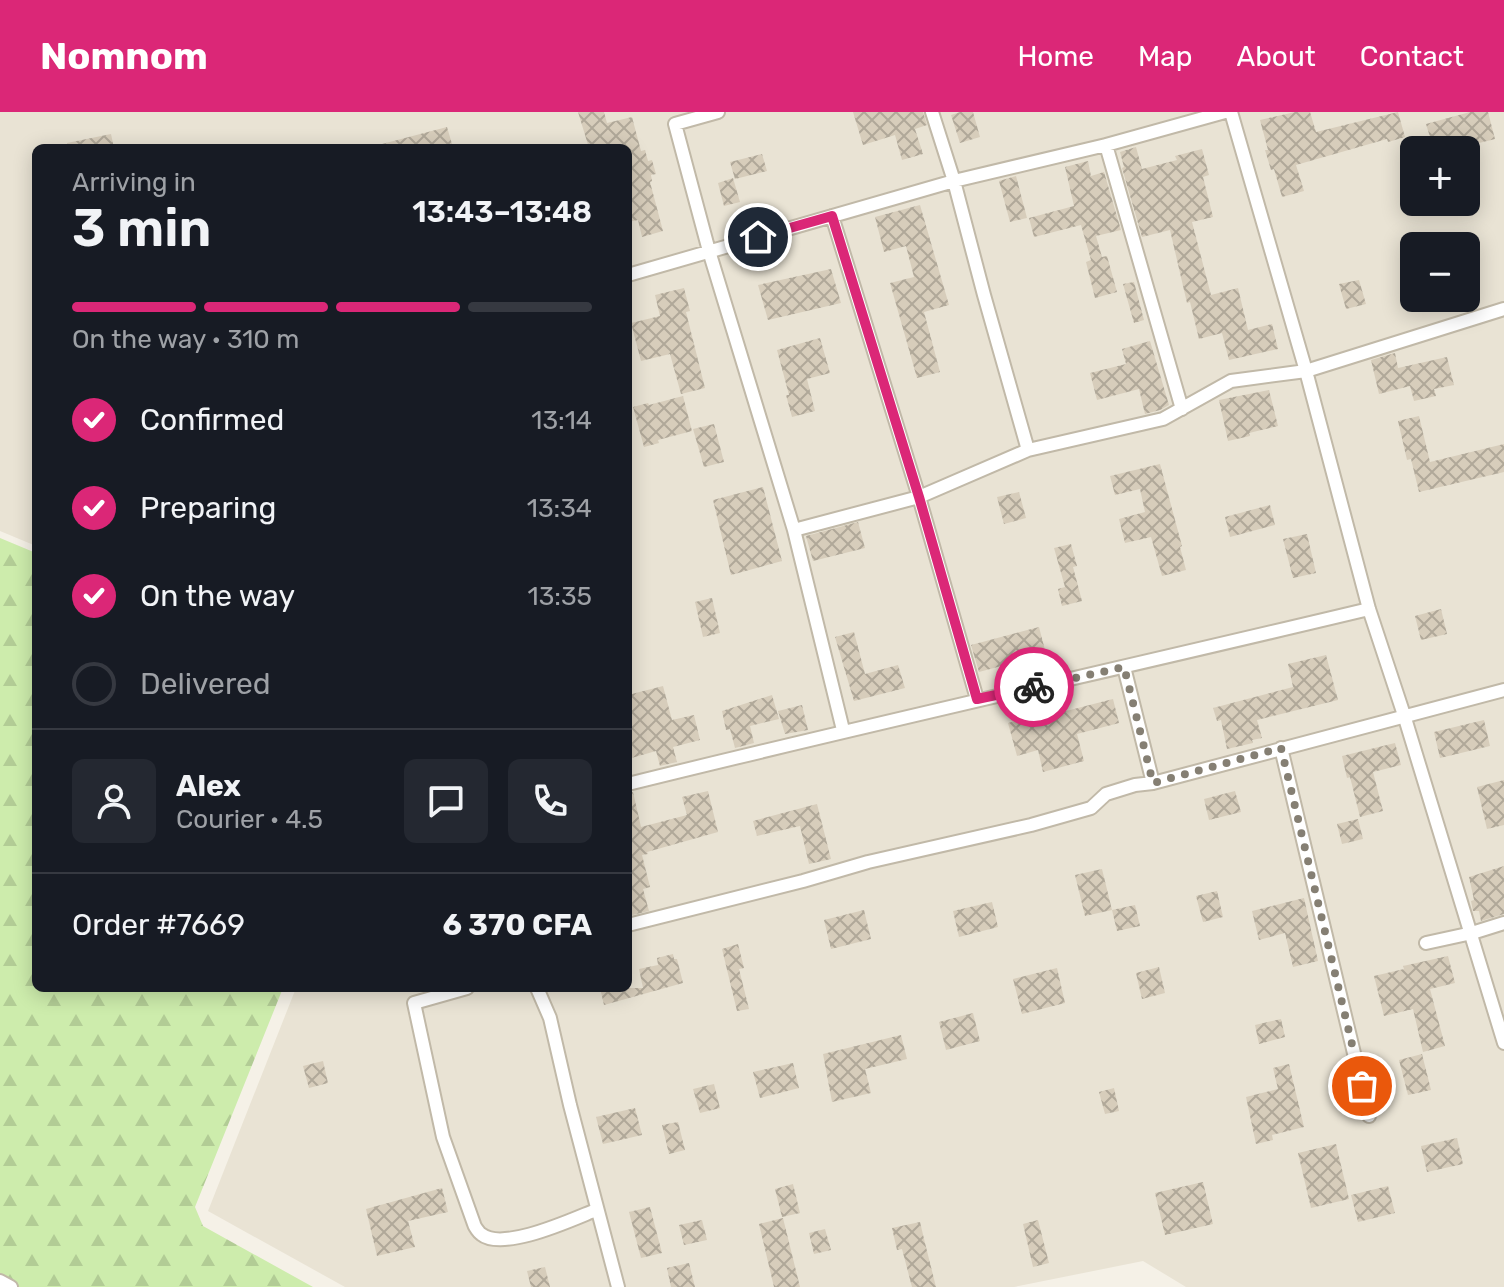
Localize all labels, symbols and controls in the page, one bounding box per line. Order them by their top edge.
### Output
text: Nomnom [40,33,208,79]
text: Home [1017,40,1094,73]
text: Map [1138,40,1192,73]
text: About [1236,40,1316,73]
text: Contact [1360,40,1464,73]
map controls [1400,136,1480,312]
button: + [1400,136,1480,216]
text: Arriving in [72,167,196,198]
text: 13:43–13:48 [412,194,592,230]
text: 3 min [72,197,211,259]
pin [724,203,792,271]
icon: home [736,215,780,259]
button: − [1400,232,1480,312]
text: On the way · 310 m [72,324,299,355]
icon: check [72,398,116,442]
text: Confirmed [140,402,284,438]
text: 13:14 [531,405,592,436]
icon: check [72,486,116,530]
text: Preparing [140,490,276,526]
text: 13:34 [527,493,592,524]
icon: check [72,574,116,618]
text: On the way [140,578,295,614]
text: 13:35 [528,581,592,612]
courier [994,647,1074,727]
icon: bike [1012,665,1056,709]
text: Delivered [140,666,271,702]
button: person [72,759,156,843]
button: chat [404,759,488,843]
button: phone [508,759,592,843]
text: Alex [176,768,241,804]
text: Courier · 4.5 [176,804,323,835]
text: Order #7669 [72,907,245,943]
text: 6 370 CFA [442,907,592,943]
pin [1328,1052,1396,1120]
icon: bag [1340,1064,1384,1108]

